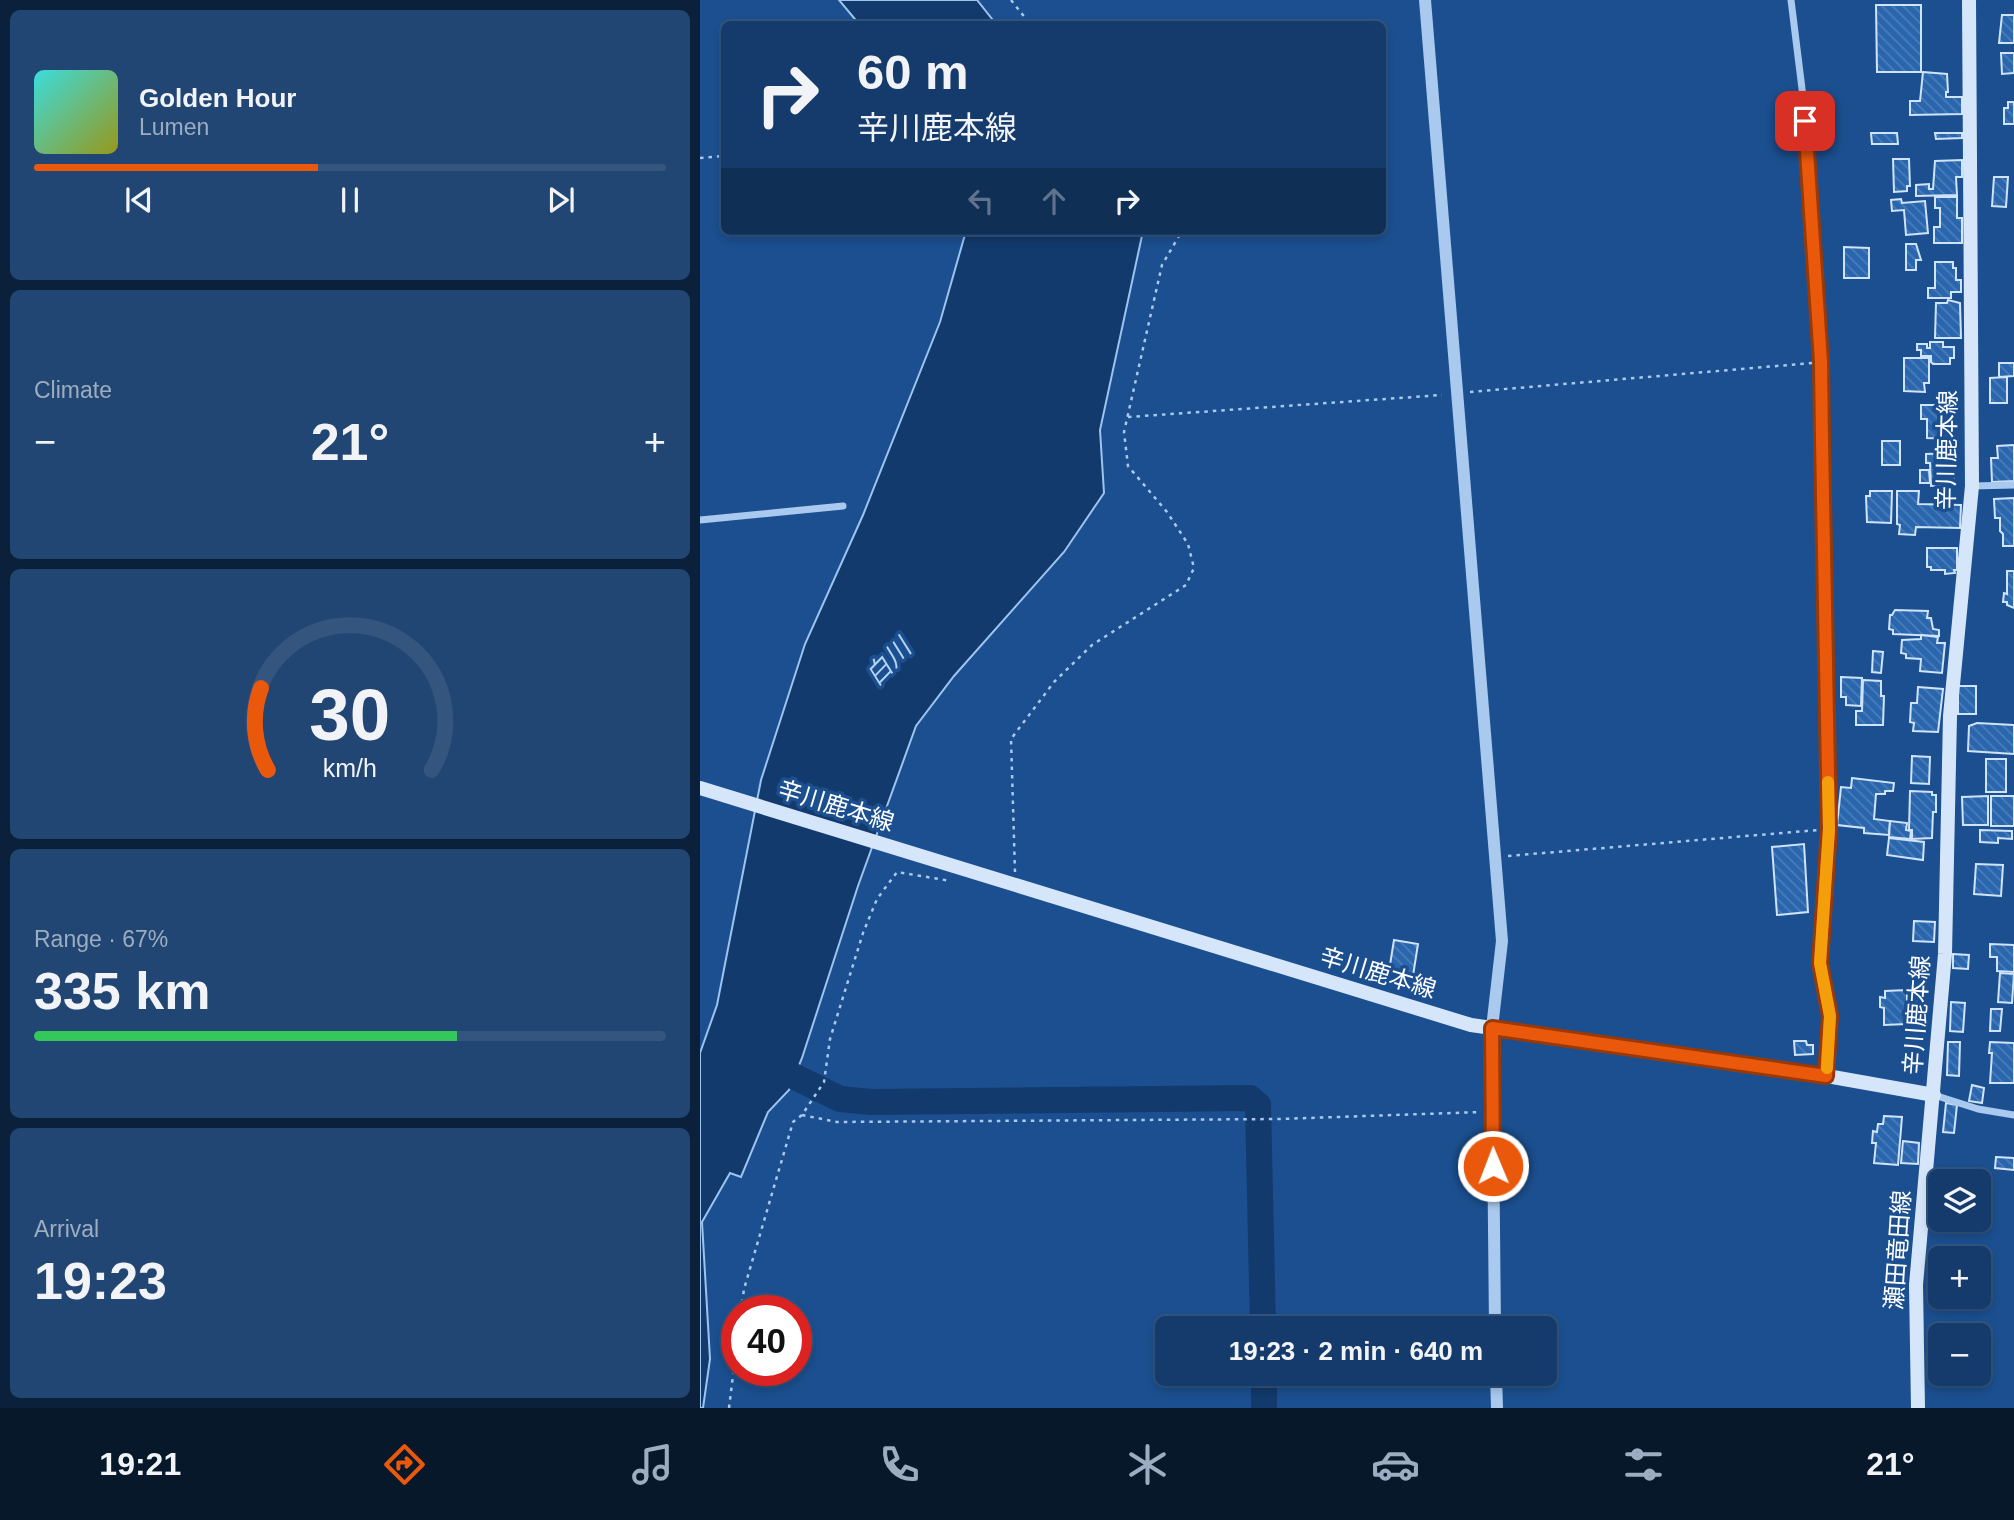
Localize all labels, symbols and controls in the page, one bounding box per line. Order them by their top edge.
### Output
text: 60 m [857,45,969,99]
icon: right [742,49,833,140]
text: Golden Hour [139,83,296,113]
pin [1775,91,1835,151]
icon: arrive [1786,102,1824,140]
text: 辛川鹿本線 [857,110,1017,146]
text: Lumen [139,114,209,140]
icon: previous [120,181,158,219]
icon: pause [331,181,369,219]
icon: next [542,181,580,219]
icon: left [962,182,1000,220]
icon: ahead [1035,182,1073,220]
icon: right [1108,182,1146,220]
text: Climate [34,377,112,403]
street label: 辛川鹿本線 [1932,390,1961,510]
text: 21° [311,413,389,471]
text: − [34,421,56,463]
text: + [644,421,666,463]
water label: 白川 [859,631,919,691]
text: 30 [310,674,390,755]
text: km/h [323,754,377,782]
street label: 辛川鹿本線 [775,775,897,836]
text: Range · 67% [34,926,168,952]
street label: 辛川鹿本線 [1317,942,1439,1003]
street label: 辛川鹿本線 [1899,954,1934,1076]
text: 335 km [34,962,210,1020]
position arrow [1456,1129,1530,1203]
map controls [1928,1169,1991,1386]
button: layers [1928,1169,1991,1232]
street label: 瀬田竜田線 [1880,1189,1915,1311]
text: Arrival [34,1216,99,1242]
button: + [1928,1246,1991,1309]
text: 19:23 [34,1252,167,1310]
speed limit sign: 40 [721,1295,812,1386]
button: − [1928,1323,1991,1386]
text: 19:23 · 2 min · 640 m [1229,1336,1483,1366]
icon: directions [380,1440,429,1489]
icon: music [628,1440,677,1489]
icon: phone [875,1440,924,1489]
icon: climate [1123,1440,1172,1489]
icon: car [1371,1440,1420,1489]
icon: filters [1619,1440,1668,1489]
text: 19:21 [99,1446,181,1482]
text: 21° [1866,1446,1915,1482]

